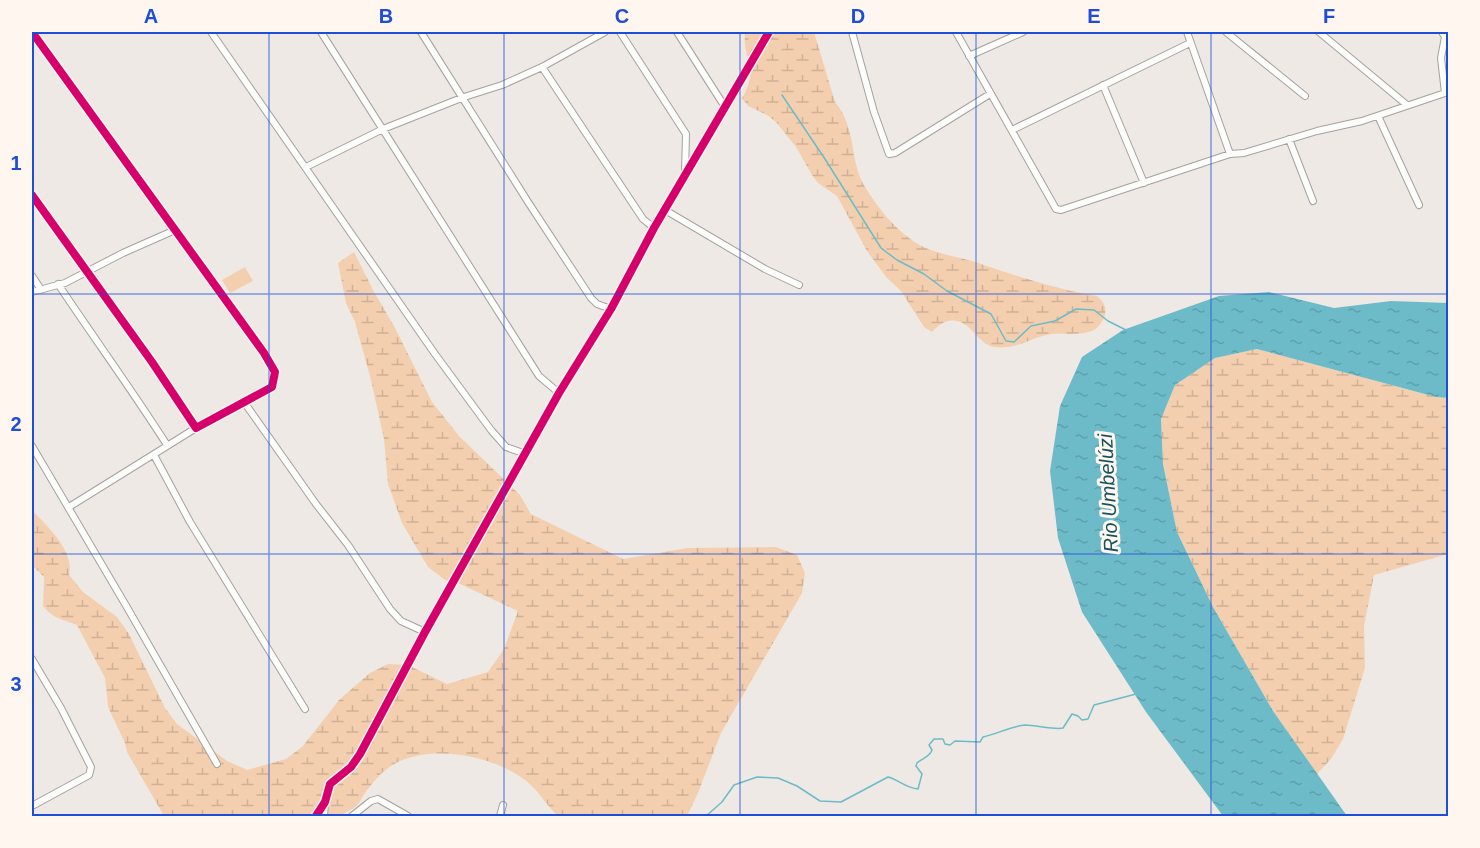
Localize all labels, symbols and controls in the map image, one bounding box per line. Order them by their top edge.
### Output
text: A [144,5,158,27]
text: B [379,5,393,27]
text: C [615,5,629,27]
text: D [851,5,865,27]
text: E [1087,5,1101,27]
text: F [1323,5,1335,27]
text: 1 [10,152,22,174]
text: 2 [10,413,22,435]
water label: Rio Umbelúzi [1094,432,1122,553]
text: 3 [10,673,22,695]

